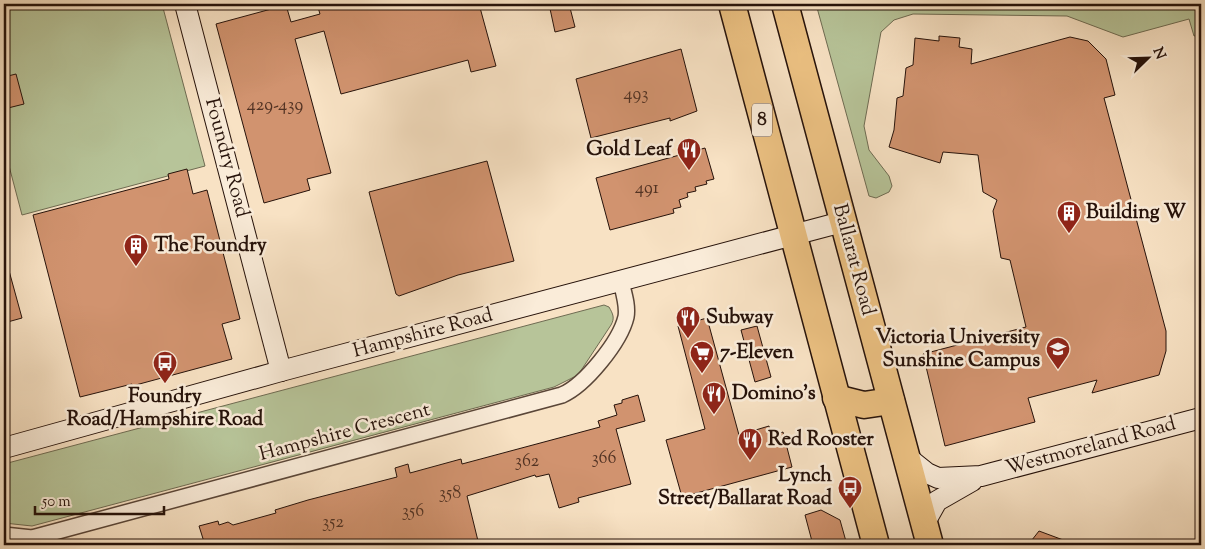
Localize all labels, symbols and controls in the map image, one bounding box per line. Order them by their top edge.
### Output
north arrow [1122,32,1172,82]
text: N [1147,45,1170,63]
house number: 493 [624,82,648,108]
house number: 429-439 [247,93,303,119]
street label: Foundry Road [196,95,256,221]
road number: 8 [752,104,772,136]
place label: Gold Leaf [586,136,674,165]
restaurant icon: Gold Leaf [676,137,702,171]
house number: 491 [635,176,659,202]
place label: Building W [1086,199,1187,228]
building icon: Building W [1056,200,1082,234]
street label: Ballarat Road [824,201,882,319]
place label: The Foundry [154,232,267,261]
building icon: The Foundry [123,233,149,267]
street label: Hampshire Road [350,301,496,367]
place label: Subway [706,304,773,333]
restaurant icon: Subway [675,305,701,339]
place label: Victoria University Sunshine Campus [875,324,1040,376]
school or university icon: Victoria University Sunshine Campus [1045,336,1071,370]
place label: 7-Eleven [720,339,794,368]
supermarket icon: 7-Eleven [689,340,715,374]
bus stop icon: Foundry Road/Hampshire Road [152,350,178,384]
place label: Domino's [732,380,816,409]
restaurant icon: Domino's [701,381,727,415]
place label: Foundry Road/Hampshire Road [67,383,264,435]
street label: Hampshire Crescent [256,396,434,470]
street label: Westmoreland Road [1003,410,1179,484]
place label: Red Rooster [768,426,874,455]
restaurant icon: Red Rooster [737,427,763,461]
house number: 366 [591,446,617,472]
house number: 362 [515,449,540,475]
place label: Lynch Street/Ballarat Road [658,462,833,514]
bus stop icon: Lynch Street/Ballarat Road [837,475,863,509]
house number: 358 [439,481,461,507]
scale bar [35,484,164,516]
text: 50 m [41,492,71,513]
house number: 356 [402,499,424,525]
house number: 352 [322,510,344,536]

